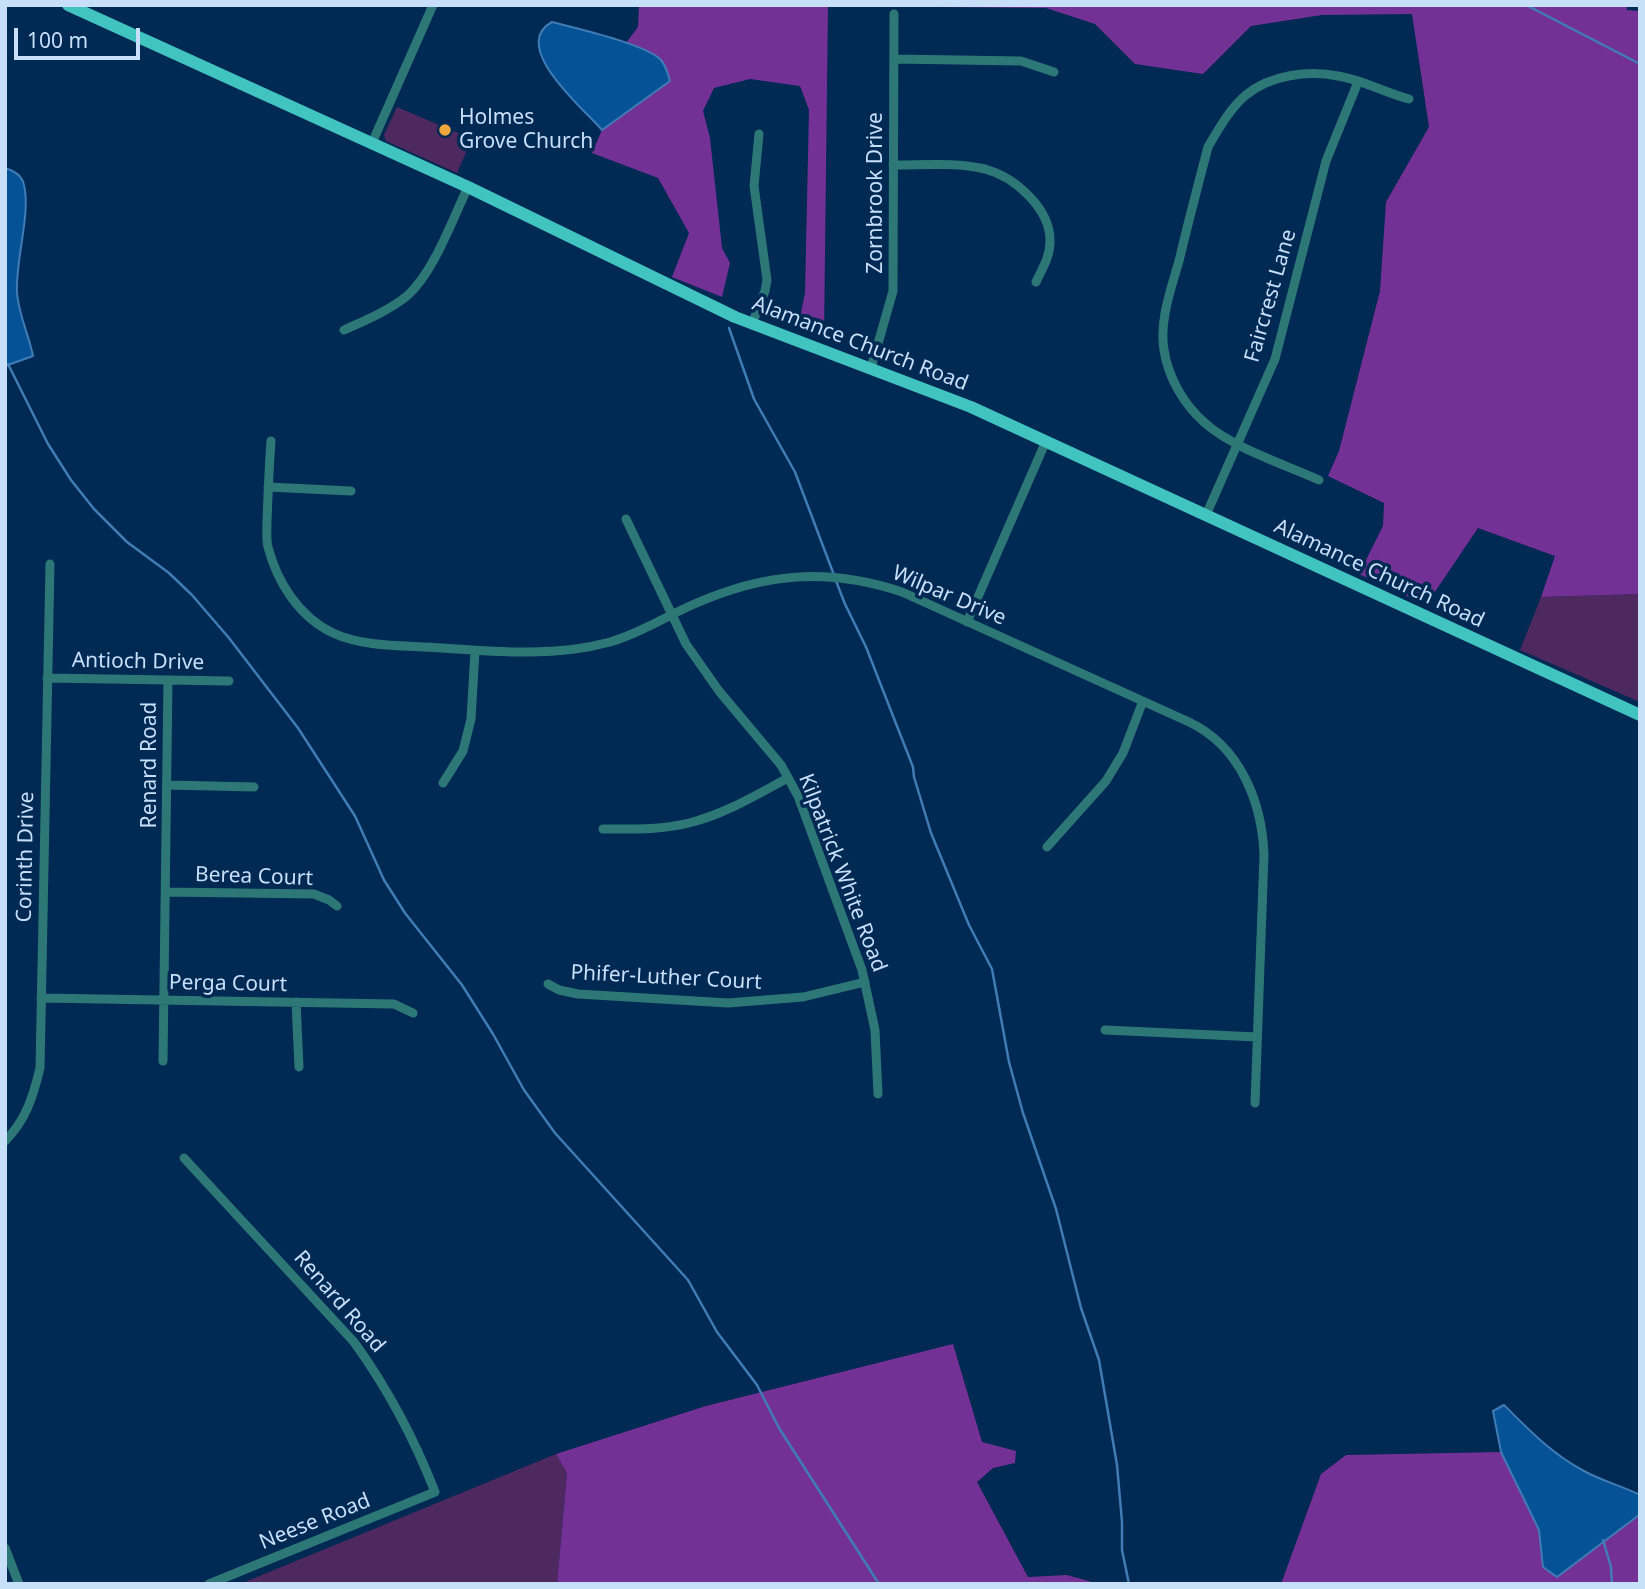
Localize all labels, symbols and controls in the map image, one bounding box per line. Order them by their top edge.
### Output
scale bar [18,14,144,58]
text: 100 m [27,26,88,54]
place label: Holmes Grove Church [459,105,593,155]
street label: Zornbrook Drive [863,112,889,274]
marker: Holmes Grove Church [437,122,453,138]
street label: Faircrest Lane [1240,227,1302,365]
street label: Alamance Church Road [749,291,971,397]
street label: Alamance Church Road [1270,514,1488,634]
street label: Wilpar Drive [888,561,1010,631]
street label: Antioch Drive [72,648,204,676]
street label: Renard Road [137,702,163,828]
street label: Kilpatrick White Road [793,770,891,976]
street label: Corinth Drive [12,791,40,923]
street label: Berea Court [195,862,313,892]
street label: Phifer-Luther Court [570,960,762,996]
street label: Perga Court [169,970,287,998]
street label: Renard Road [288,1246,390,1358]
street label: Neese Road [256,1488,374,1556]

